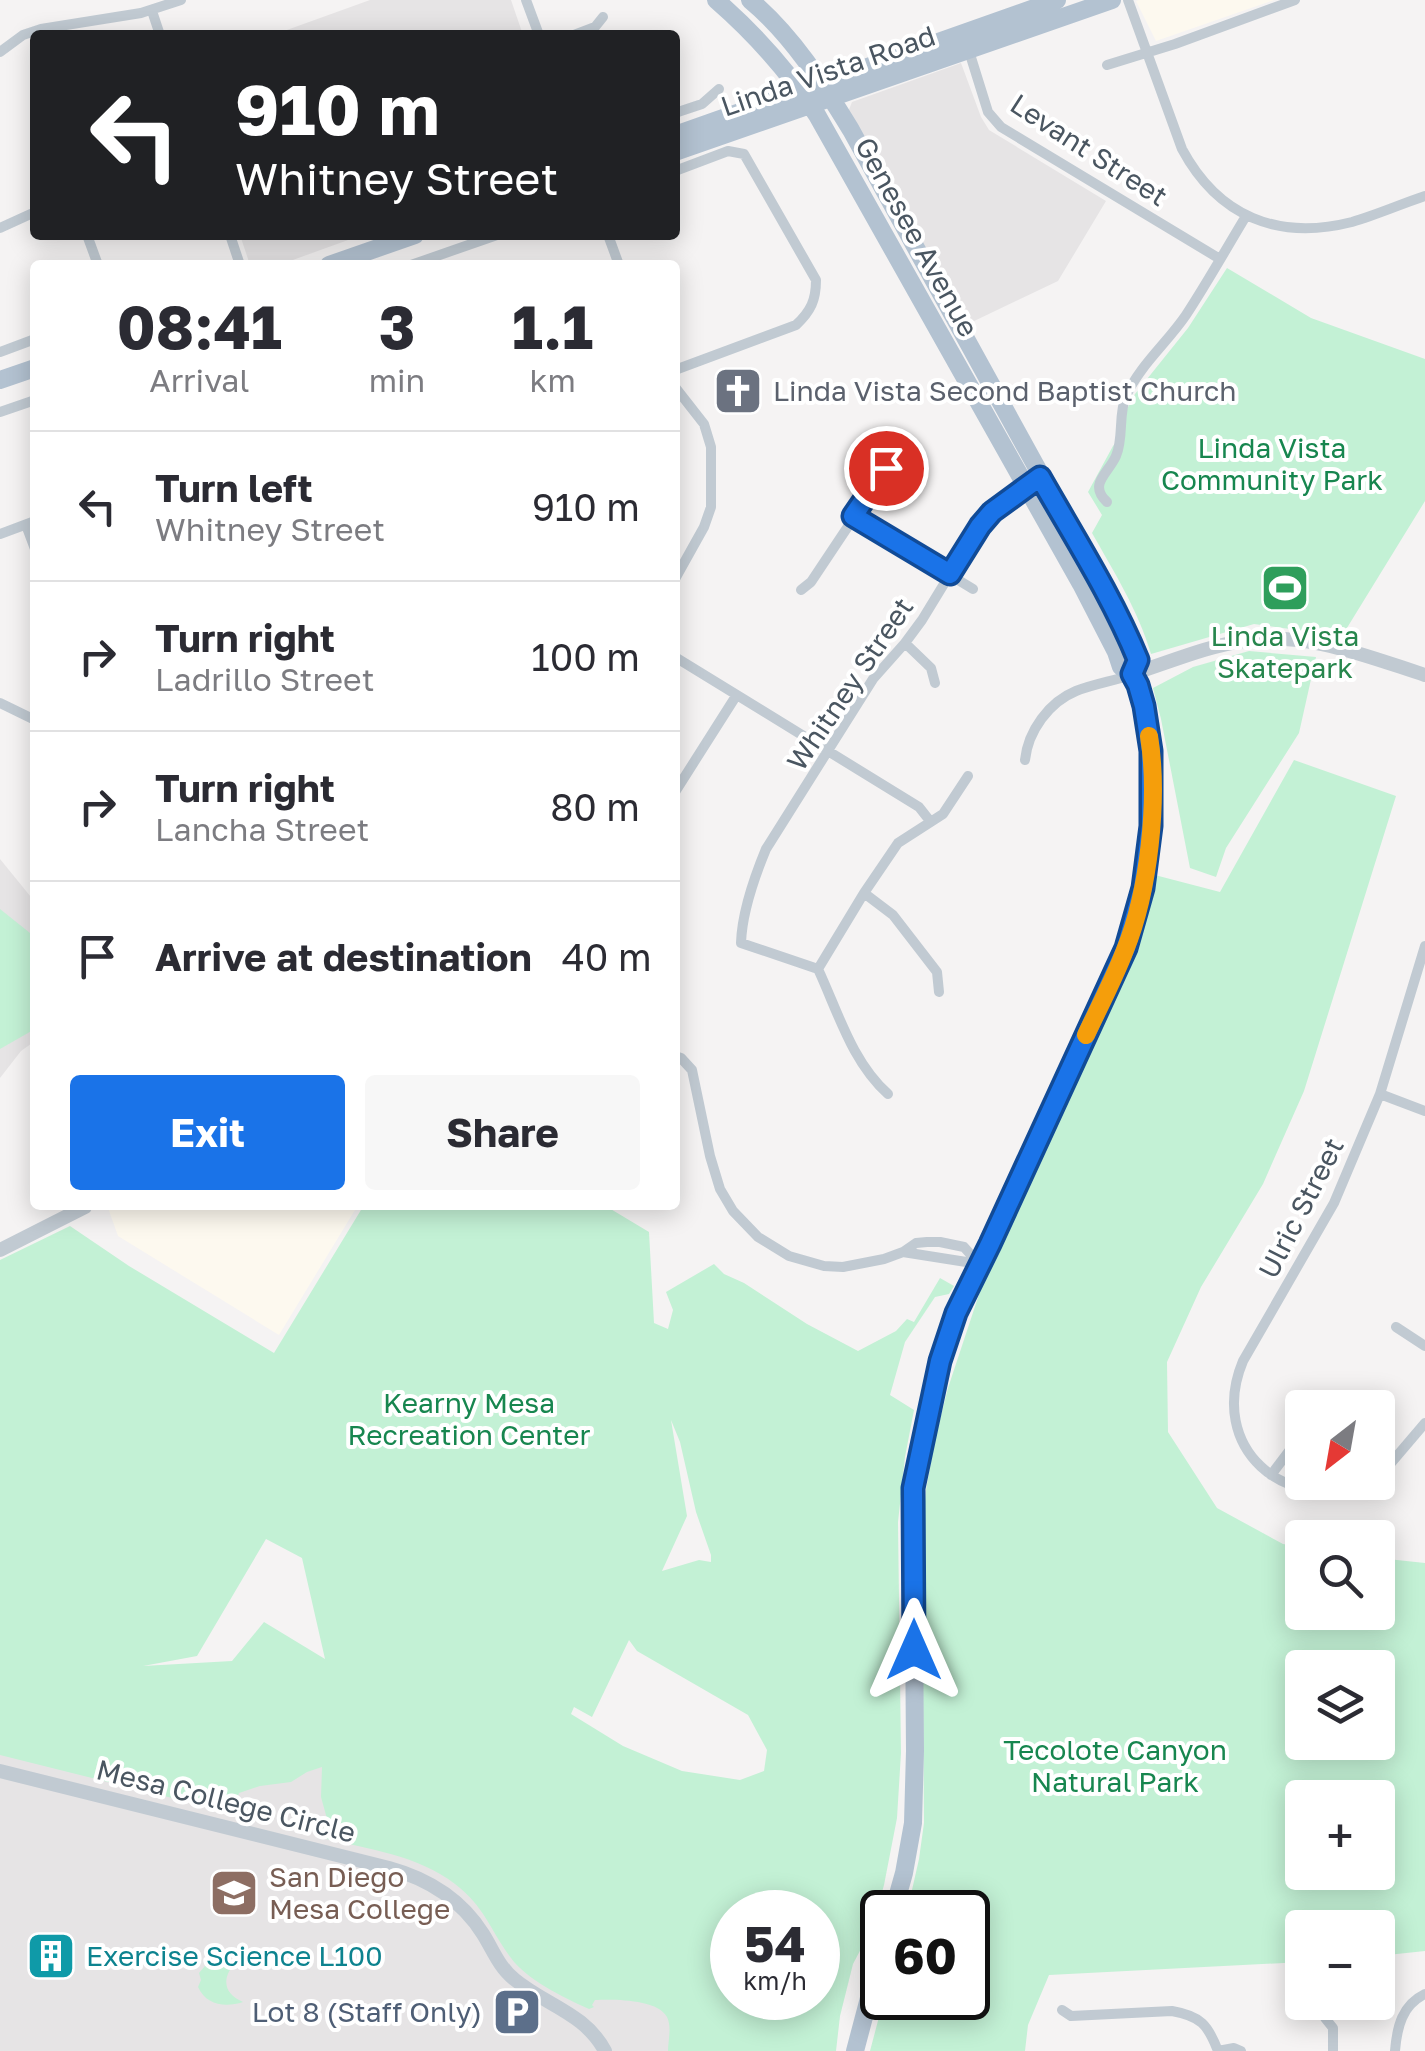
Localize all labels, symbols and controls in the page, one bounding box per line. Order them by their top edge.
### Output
street label: Linda Vista Road [716,18,939,123]
text: 910 m [235,66,440,150]
icon: left [70,70,200,200]
street label: Levant Street [1005,87,1174,212]
street label: Genesee Avenue [849,131,986,342]
text: Whitney Street [235,151,558,205]
text: 08:41 [117,290,282,362]
text: 3 [379,290,415,362]
text: 1.1 [512,290,593,362]
text: Arrival [149,361,249,399]
text: min [369,361,425,399]
text: km [529,361,576,399]
church icon: Linda Vista Second Baptist Church [712,365,764,417]
place label: Linda Vista Second Baptist Church [773,374,1236,407]
pin [844,426,929,511]
park label: Linda Vista Community Park [1161,431,1383,496]
icon: arrive [859,441,914,496]
text: Turn left [155,465,313,510]
icon: left [70,479,125,534]
text: 910 m [532,484,640,529]
text: Whitney Street [155,510,385,548]
sports icon: Linda Vista Skatepark [1259,562,1311,614]
street label: Whitney Street [780,591,920,776]
text: Turn right [155,615,335,660]
place label: Linda Vista Skatepark [1211,619,1359,684]
icon: right [70,629,125,684]
text: 100 m [531,634,640,679]
text: Ladrillo Street [155,660,374,698]
text: Turn right [155,765,335,810]
icon: right [70,779,125,834]
text: 80 m [550,784,640,829]
text: Lancha Street [155,810,369,848]
icon: arrive [70,929,125,984]
text: Arrive at destination [155,934,532,979]
text: 40 m [562,934,652,979]
button: Exit [70,1075,345,1190]
button: Share [365,1075,640,1190]
street label: Ulric Street [1251,1132,1350,1283]
park label: Kearny Mesa Recreation Center [348,1386,591,1451]
north arrow [1285,1390,1395,1500]
map controls [1285,1390,1395,2020]
button: search [1285,1520,1395,1630]
position arrow [862,1598,966,1702]
button: layers [1285,1650,1395,1760]
park label: Tecolote Canyon Natural Park [1003,1733,1227,1798]
street label: Mesa College Circle [93,1752,359,1849]
button: + [1285,1780,1395,1890]
place label: San Diego Mesa College [269,1860,450,1925]
school or university icon: San Diego Mesa College [208,1867,260,1919]
speed limit sign: 60 [860,1890,990,2020]
button: − [1285,1910,1395,2020]
text: 54 [744,1913,806,1973]
building icon: Exercise Science L100 [25,1930,77,1982]
place label: Exercise Science L100 [86,1939,383,1972]
text: km/h [743,1965,807,1996]
parking icon: Lot 8 (Staff Only) [491,1986,543,2038]
place label: Lot 8 (Staff Only) [252,1995,482,2028]

